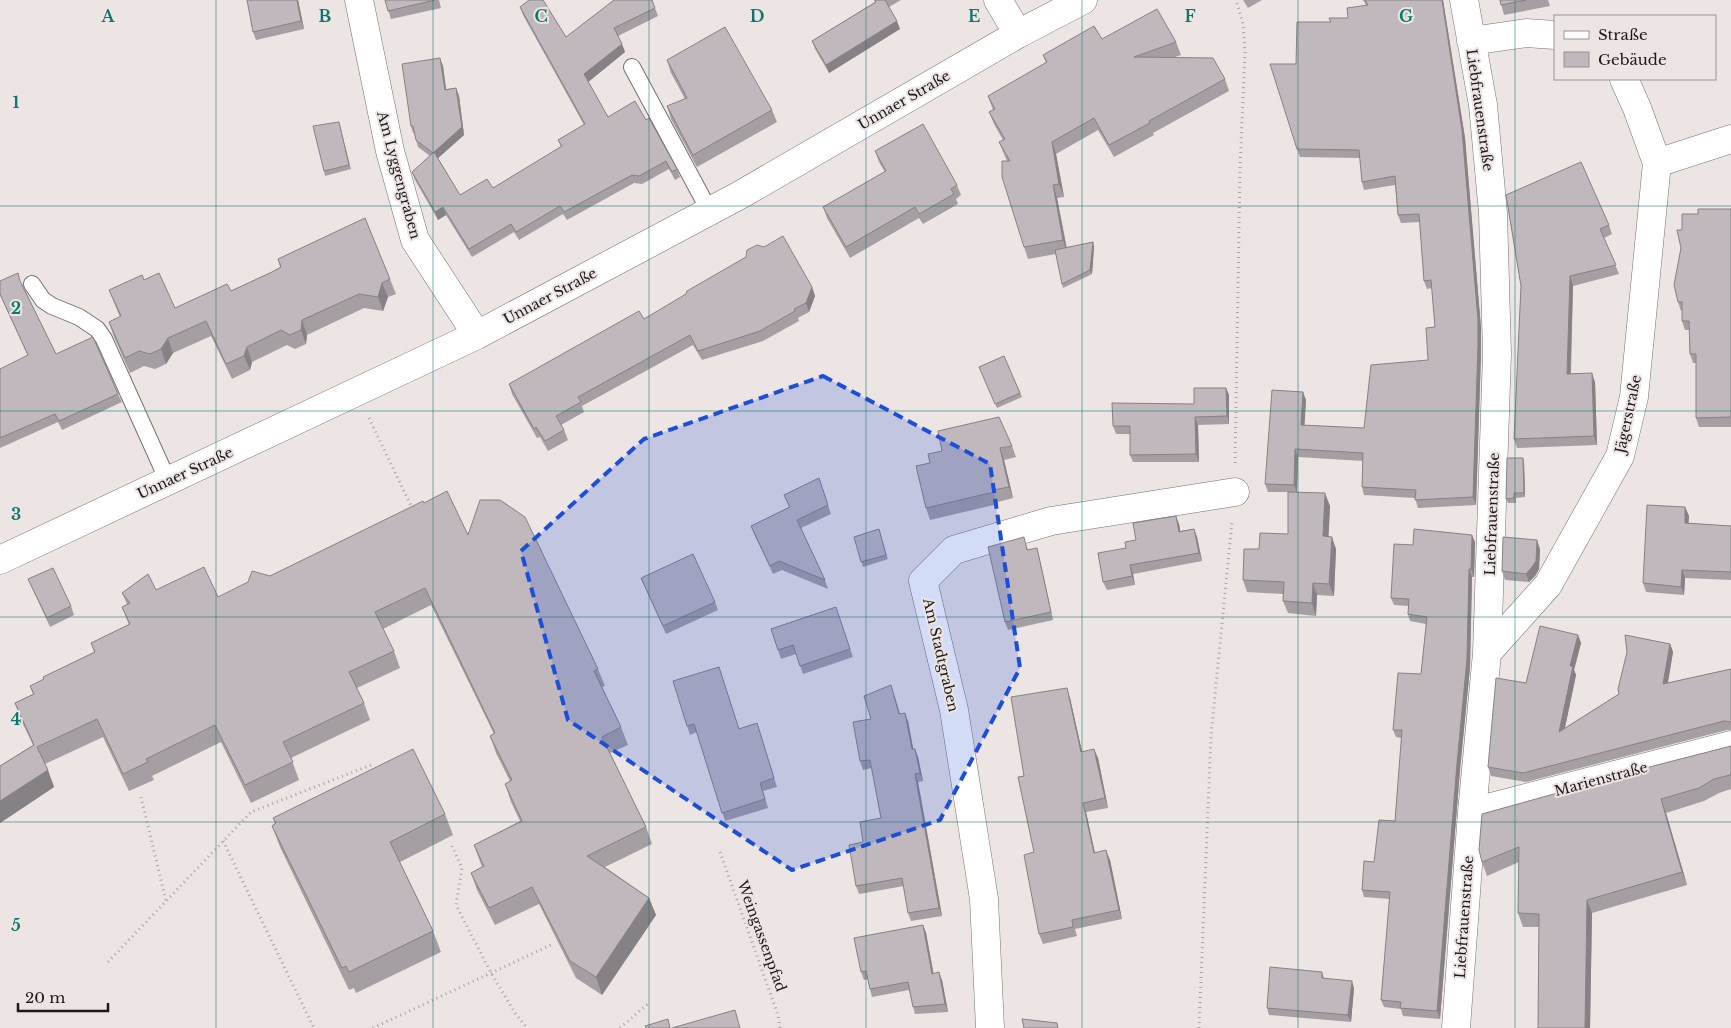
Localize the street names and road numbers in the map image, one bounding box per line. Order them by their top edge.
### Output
street label: Liebfrauenstraße [1463,48,1497,172]
street label: Unnaer Straße [855,66,953,134]
street label: Am Lyggengraben [373,108,425,241]
street label: Unnaer Straße [500,264,600,328]
street label: Jägerstraße [1611,373,1645,457]
street label: Unnaer Straße [134,443,236,503]
street label: Liebfrauenstraße [1481,452,1503,576]
street label: Am Stadtgraben [919,595,963,714]
street label: Marienstraße [1552,758,1650,800]
street label: Liebfrauenstraße [1451,855,1477,979]
street label: Weingassenpfad [733,877,791,994]

